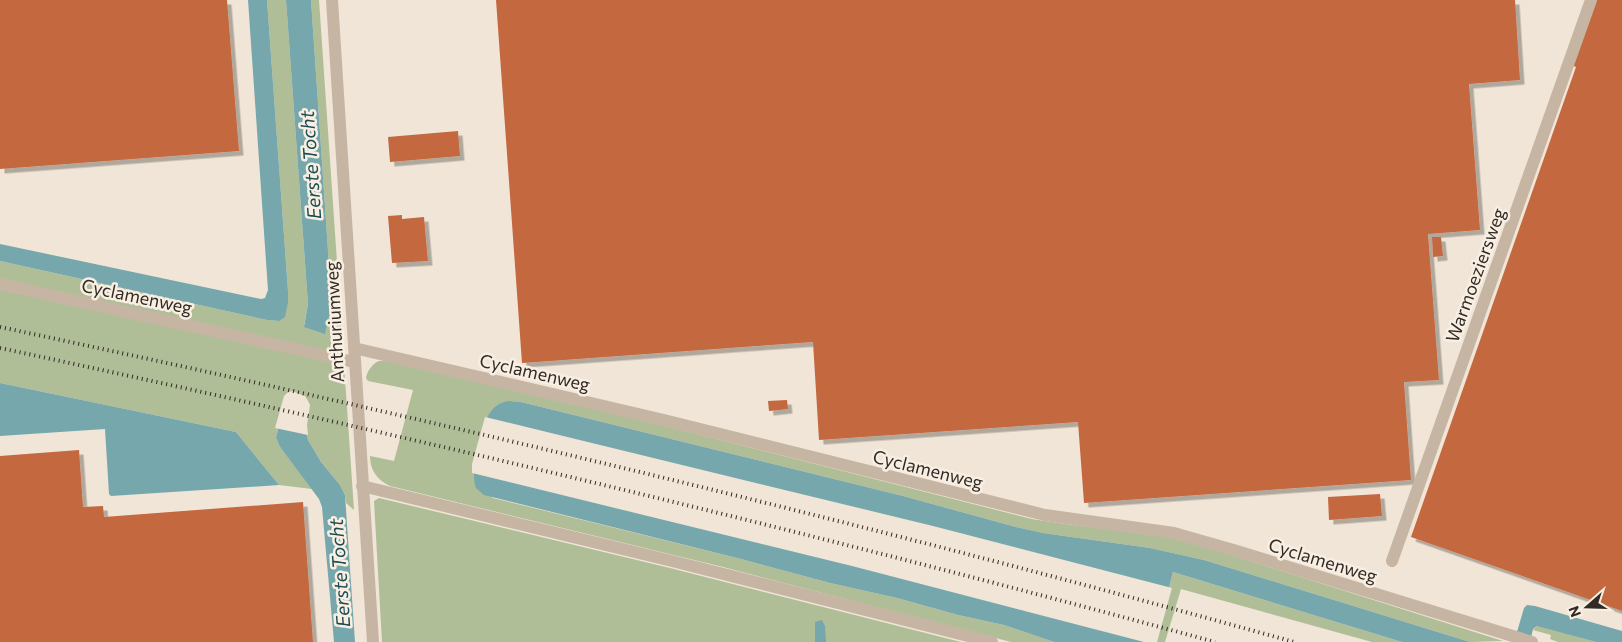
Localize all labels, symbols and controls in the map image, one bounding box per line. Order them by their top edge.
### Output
water label: Eerste Tocht [295,109,325,220]
street label: Warmoeziersweg [1441,205,1510,345]
street label: Anthuriumweg [320,261,348,383]
street label: Cyclamenweg [80,274,195,319]
street label: Cyclamenweg [478,349,593,395]
street label: Cyclamenweg [871,445,985,493]
water label: Eerste Tocht [324,517,354,628]
street label: Cyclamenweg [1266,533,1380,587]
north arrow [1562,582,1612,632]
text: N [1565,604,1584,619]

